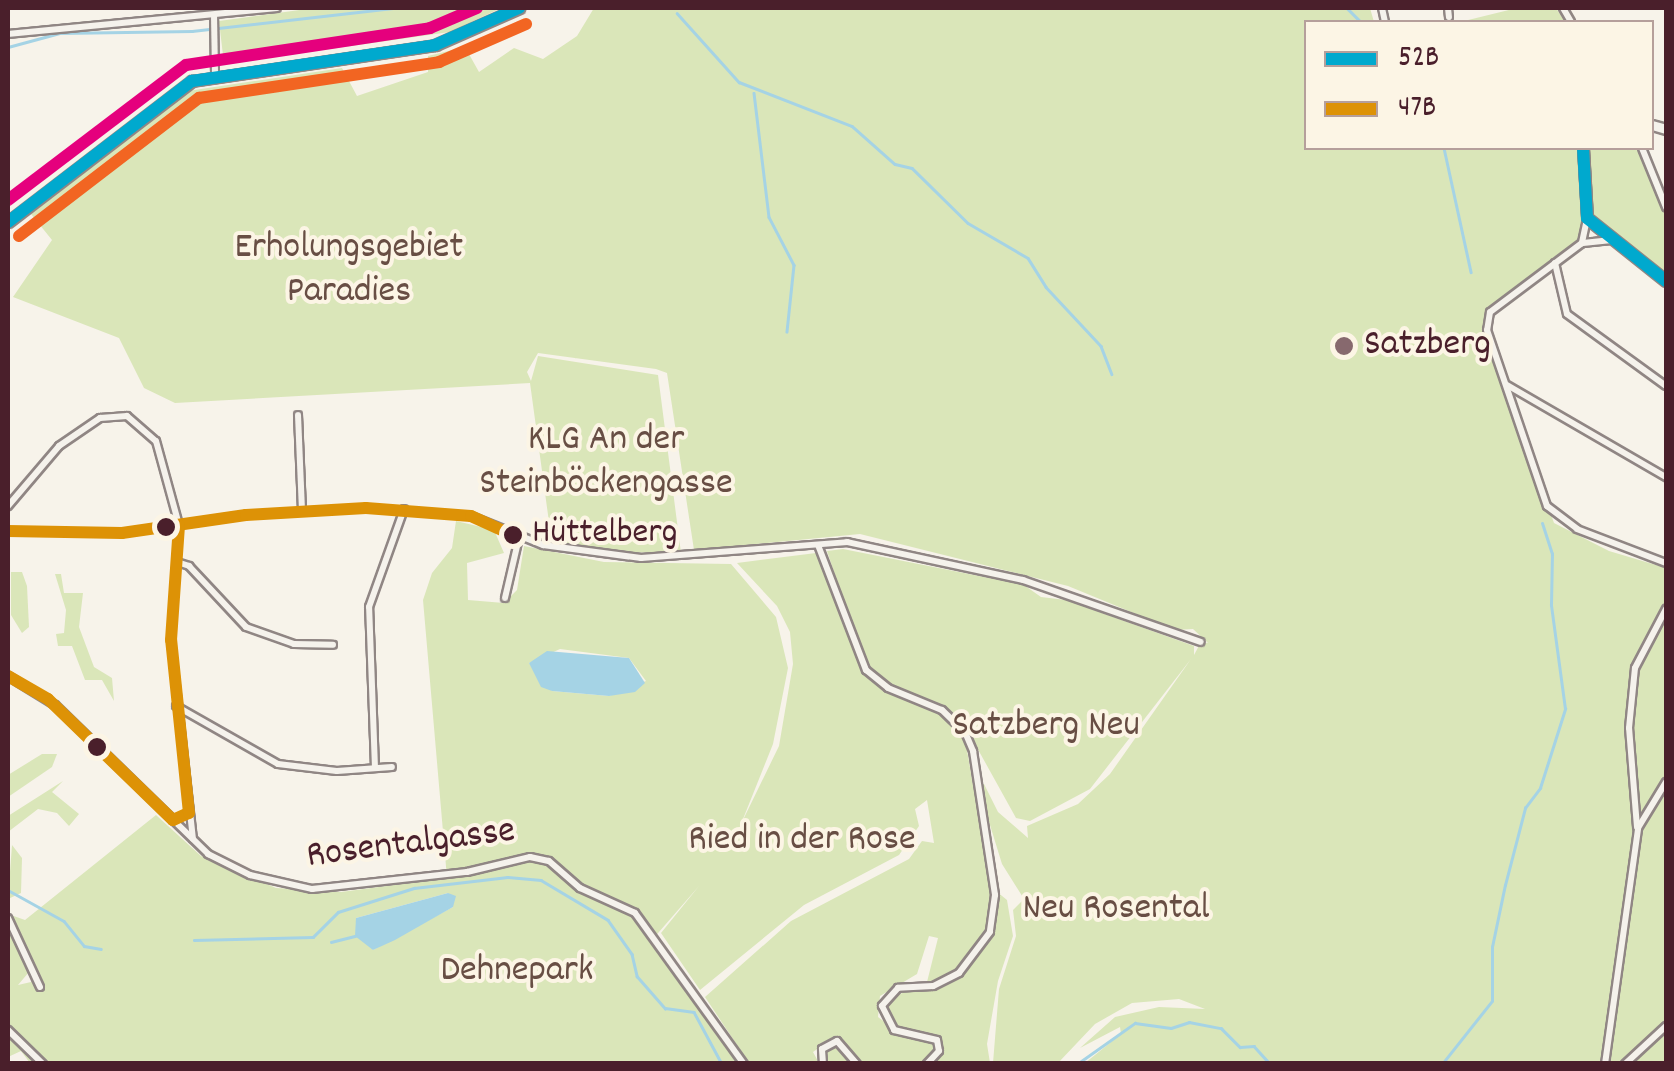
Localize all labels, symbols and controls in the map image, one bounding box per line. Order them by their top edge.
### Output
legend [1304,20,1654,150]
text: 52B [1398,38,1439,81]
text: 47B [1398,88,1436,131]
park label: Erholungsgebiet Paradies [235,226,463,316]
place label: Satzberg [1364,323,1491,369]
marker: Satzberg [1333,335,1355,357]
park label: KLG An der Steinböckengasse [479,418,733,508]
place label: Hüttelberg [532,513,677,557]
unlabelled marker [156,517,176,537]
marker: Hüttelberg [503,525,523,545]
park label: Satzberg Neu [952,704,1140,750]
unlabelled marker [87,737,107,757]
street label: Rosentalgasse [304,810,518,880]
park label: Ried in der Rose [688,818,916,864]
park label: Neu Rosental [1022,887,1210,933]
park label: Dehnepark [440,949,594,995]

